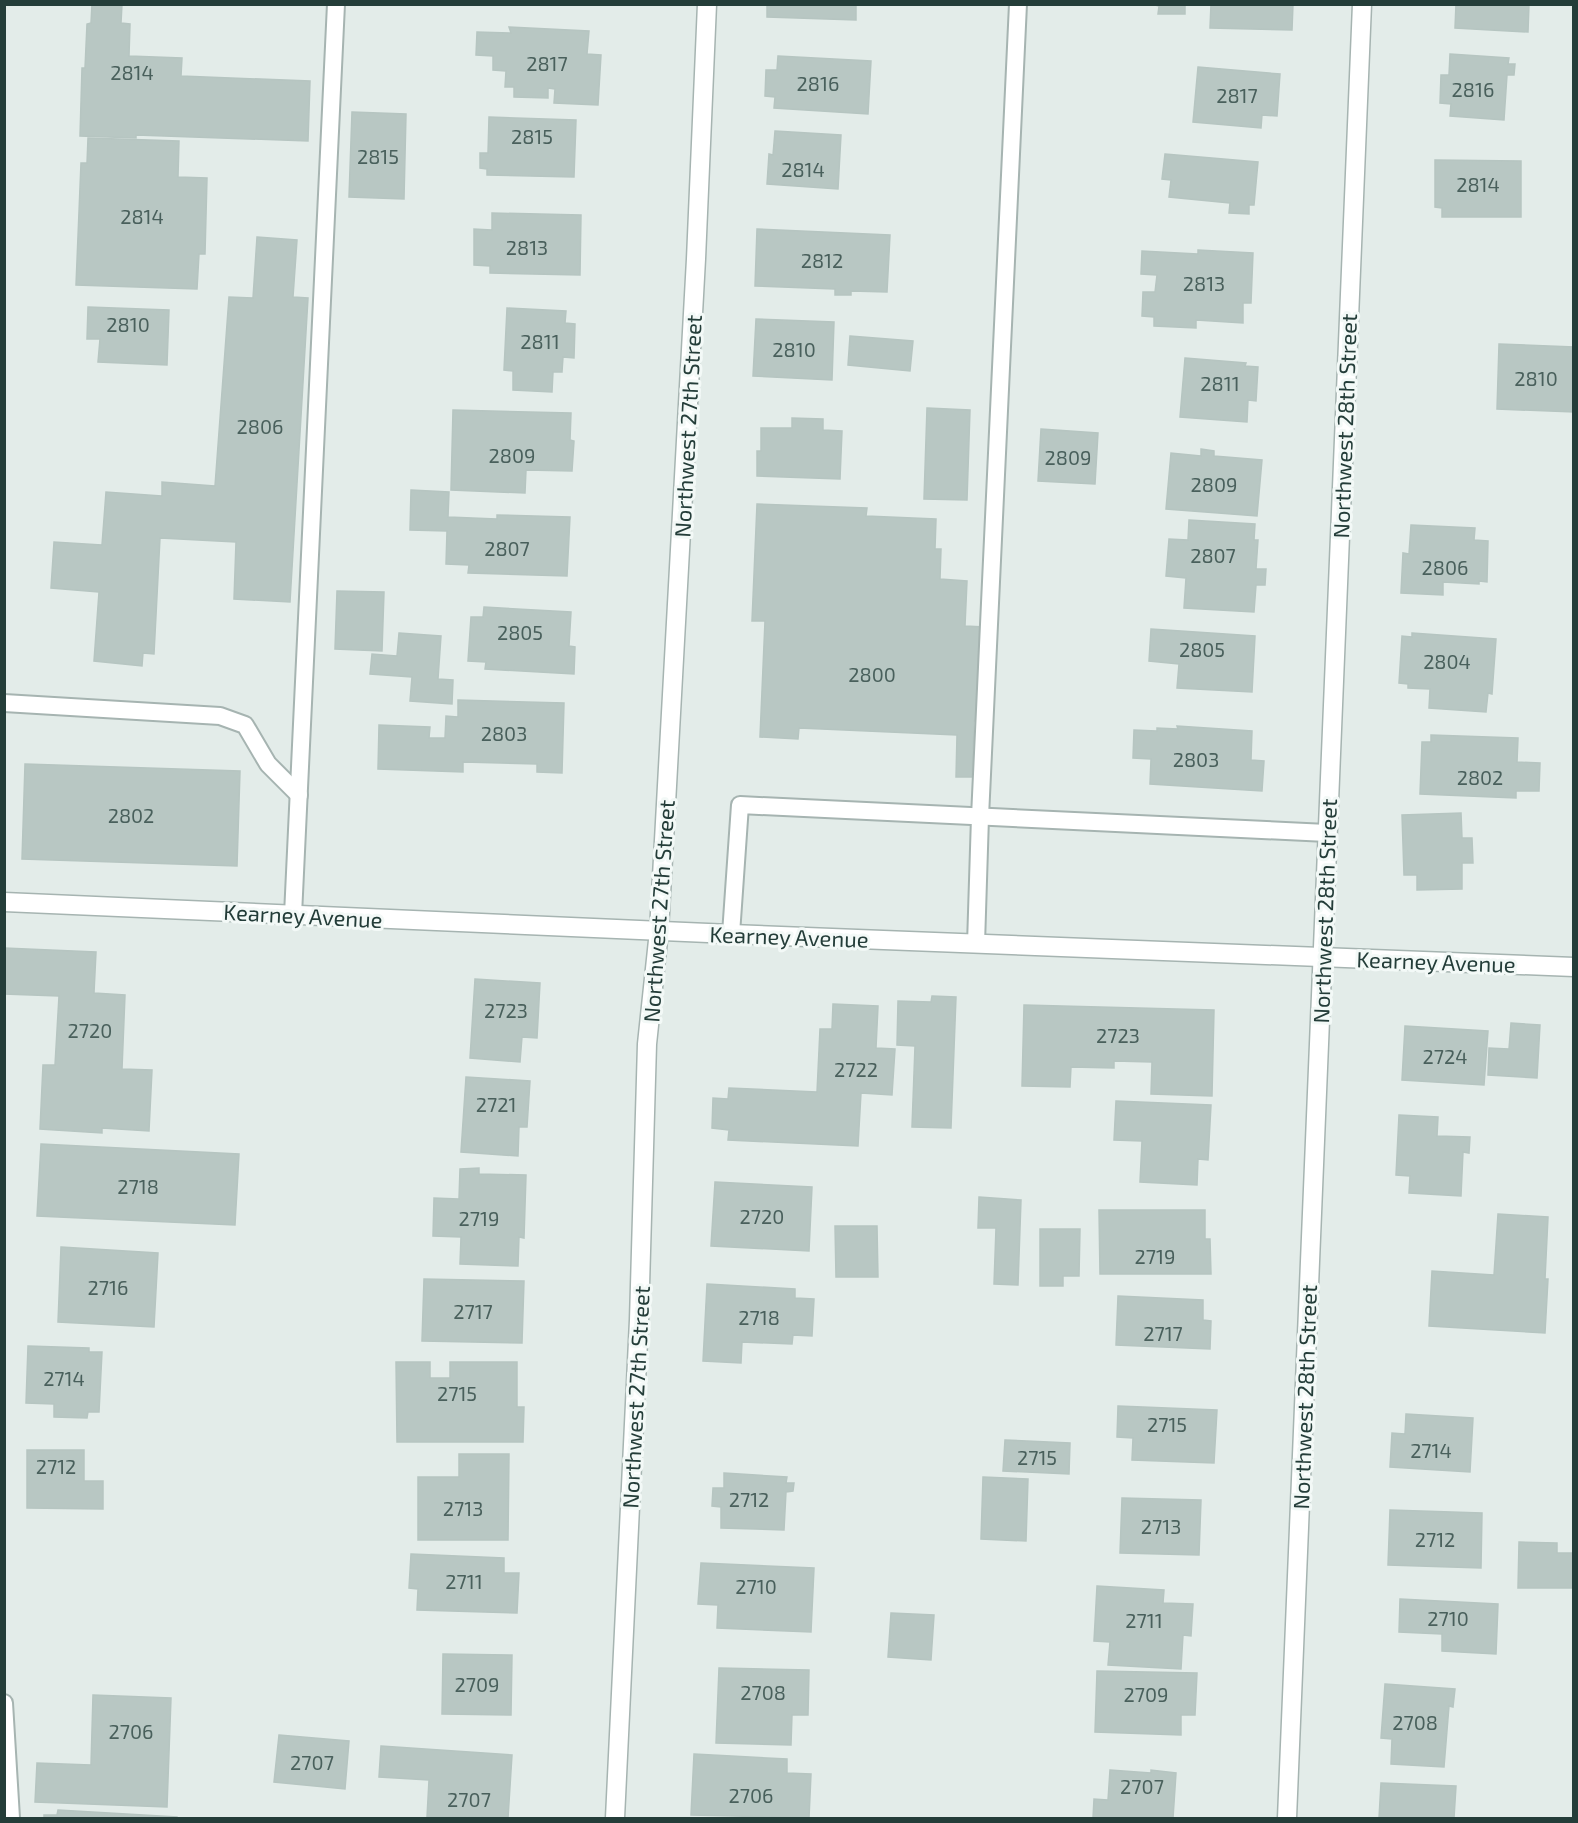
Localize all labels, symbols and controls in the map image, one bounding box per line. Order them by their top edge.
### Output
house number: 2817 [526,51,568,75]
house number: 2814 [110,60,154,84]
house number: 2816 [797,71,839,95]
house number: 2816 [1452,77,1494,101]
house number: 2817 [1216,83,1258,107]
house number: 2815 [511,124,553,148]
house number: 2815 [357,144,399,168]
house number: 2814 [781,157,825,181]
house number: 2814 [1456,172,1500,196]
house number: 2814 [120,204,164,228]
house number: 2813 [506,235,548,259]
house number: 2812 [801,248,843,272]
house number: 2813 [1183,271,1225,295]
house number: 2810 [106,312,150,336]
street label: Northwest 28th Street [1327,313,1361,539]
street label: Northwest 27th Street [668,314,706,538]
house number: 2811 [520,329,560,353]
house number: 2810 [772,337,816,361]
house number: 2810 [1514,366,1558,390]
house number: 2811 [1200,371,1240,395]
house number: 2806 [237,414,283,438]
house number: 2809 [489,443,535,467]
house number: 2809 [1045,445,1091,469]
house number: 2809 [1191,472,1237,496]
house number: 2807 [484,536,530,560]
house number: 2807 [1190,543,1236,567]
house number: 2806 [1422,555,1468,579]
house number: 2805 [497,620,543,644]
house number: 2805 [1179,637,1225,661]
house number: 2804 [1423,649,1471,673]
house number: 2800 [848,662,896,686]
house number: 2803 [481,721,527,745]
house number: 2803 [1173,747,1219,771]
house number: 2802 [1457,765,1503,789]
street label: Northwest 28th Street [1307,798,1341,1024]
street label: Northwest 27th Street [637,799,679,1023]
house number: 2802 [108,803,154,827]
street label: Kearney Avenue [223,898,383,932]
street label: Kearney Avenue [709,920,869,952]
street label: Kearney Avenue [1356,945,1516,977]
house number: 2723 [484,998,528,1022]
house number: 2720 [68,1018,112,1042]
house number: 2723 [1096,1023,1140,1047]
house number: 2724 [1422,1044,1468,1068]
house number: 2722 [834,1057,878,1081]
house number: 2721 [476,1092,516,1116]
house number: 2718 [117,1174,159,1198]
house number: 2720 [740,1204,784,1228]
house number: 2719 [459,1206,499,1230]
house number: 2719 [1135,1244,1175,1268]
house number: 2716 [88,1275,128,1299]
street label: Northwest 28th Street [1287,1284,1321,1510]
street label: Northwest 27th Street [616,1285,654,1509]
house number: 2717 [453,1299,493,1323]
house number: 2718 [738,1305,780,1329]
house number: 2717 [1143,1321,1183,1345]
house number: 2714 [43,1366,85,1390]
house number: 2715 [437,1381,477,1405]
house number: 2715 [1147,1412,1187,1436]
house number: 2714 [1410,1438,1452,1462]
house number: 2715 [1017,1445,1057,1469]
house number: 2712 [36,1454,76,1478]
house number: 2712 [729,1487,769,1511]
house number: 2713 [443,1496,483,1520]
house number: 2713 [1141,1514,1181,1538]
house number: 2712 [1415,1527,1455,1551]
house number: 2711 [445,1569,483,1593]
house number: 2710 [735,1574,777,1598]
house number: 2710 [1427,1606,1469,1630]
house number: 2711 [1125,1608,1163,1632]
house number: 2709 [455,1672,499,1696]
house number: 2708 [740,1680,786,1704]
house number: 2709 [1124,1682,1168,1706]
house number: 2708 [1392,1710,1438,1734]
house number: 2706 [109,1719,153,1743]
house number: 2707 [290,1750,334,1774]
house number: 2707 [1120,1774,1164,1798]
house number: 2706 [729,1783,773,1807]
house number: 2707 [447,1787,491,1811]

